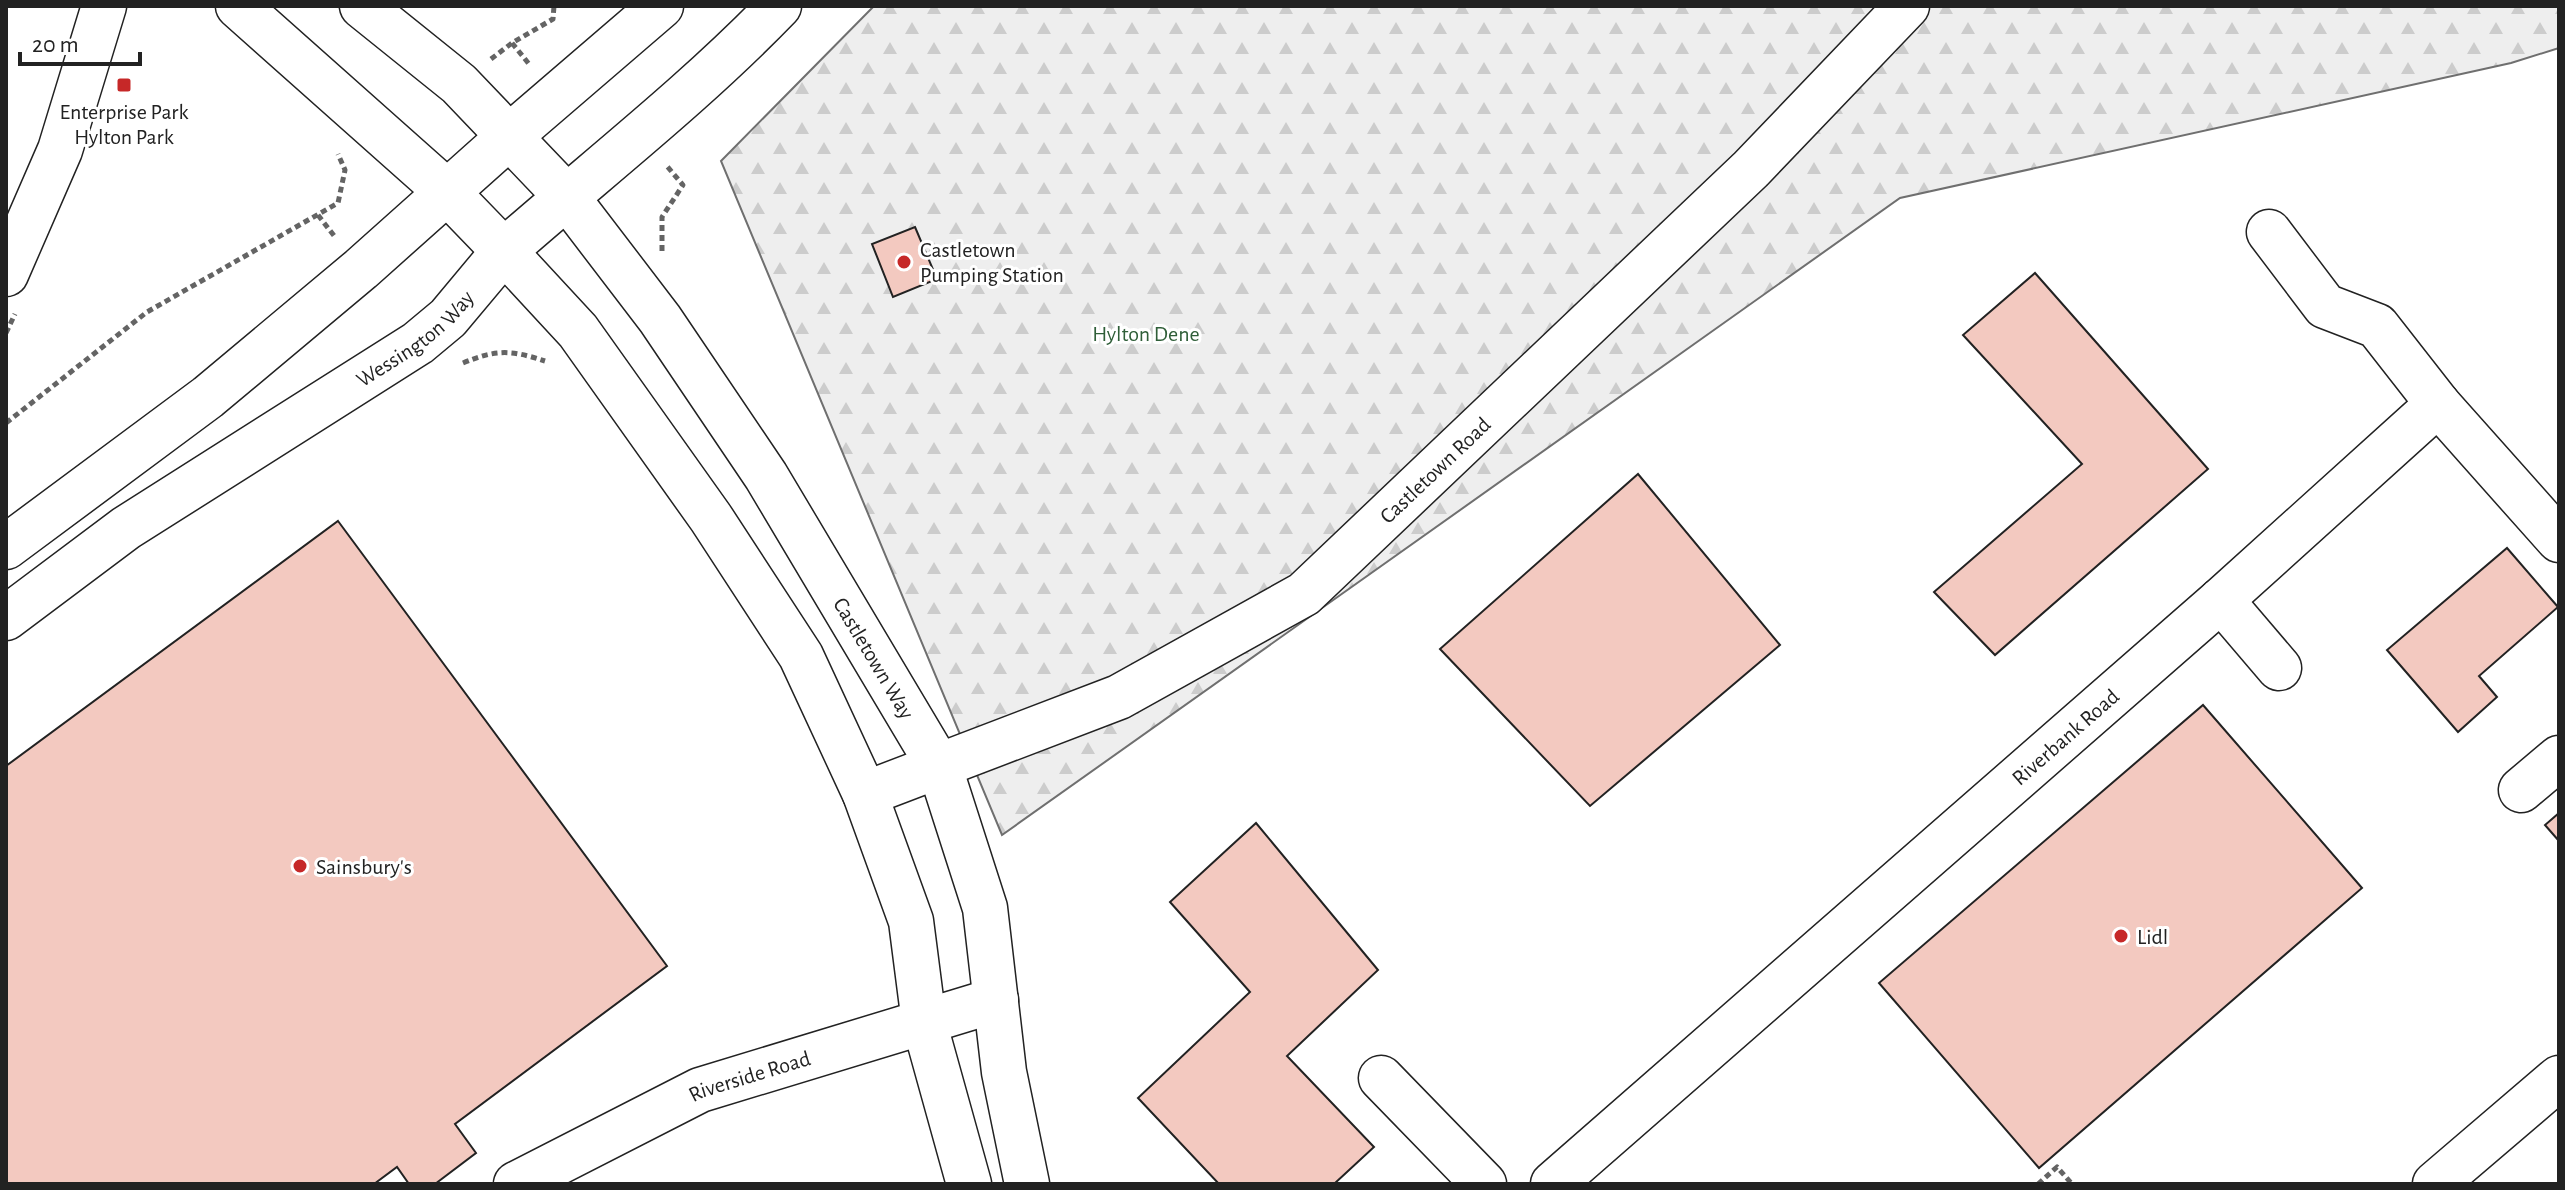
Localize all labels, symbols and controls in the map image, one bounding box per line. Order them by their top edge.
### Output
scale bar [20,16,140,66]
text: 20 m [32,33,79,57]
marker: Enterprise Park Hylton Park [115,76,133,94]
place label: Enterprise Park Hylton Park [60,101,189,148]
place label: Castletown Pumping Station [920,239,1064,286]
marker: Castletown Pumping Station [895,253,913,271]
street label: Wessington Way [353,286,478,391]
park label: Hylton Dene [1092,323,1200,345]
street label: Castletown Road [1376,413,1495,528]
street label: Castletown Way [829,594,918,723]
street label: Riverbank Road [2008,685,2123,790]
place label: Sainsbury's [316,856,412,878]
marker: Sainsbury's [291,857,309,875]
place label: Lidl [2137,926,2168,948]
marker: Lidl [2112,927,2130,945]
street label: Riverside Road [685,1047,813,1106]

